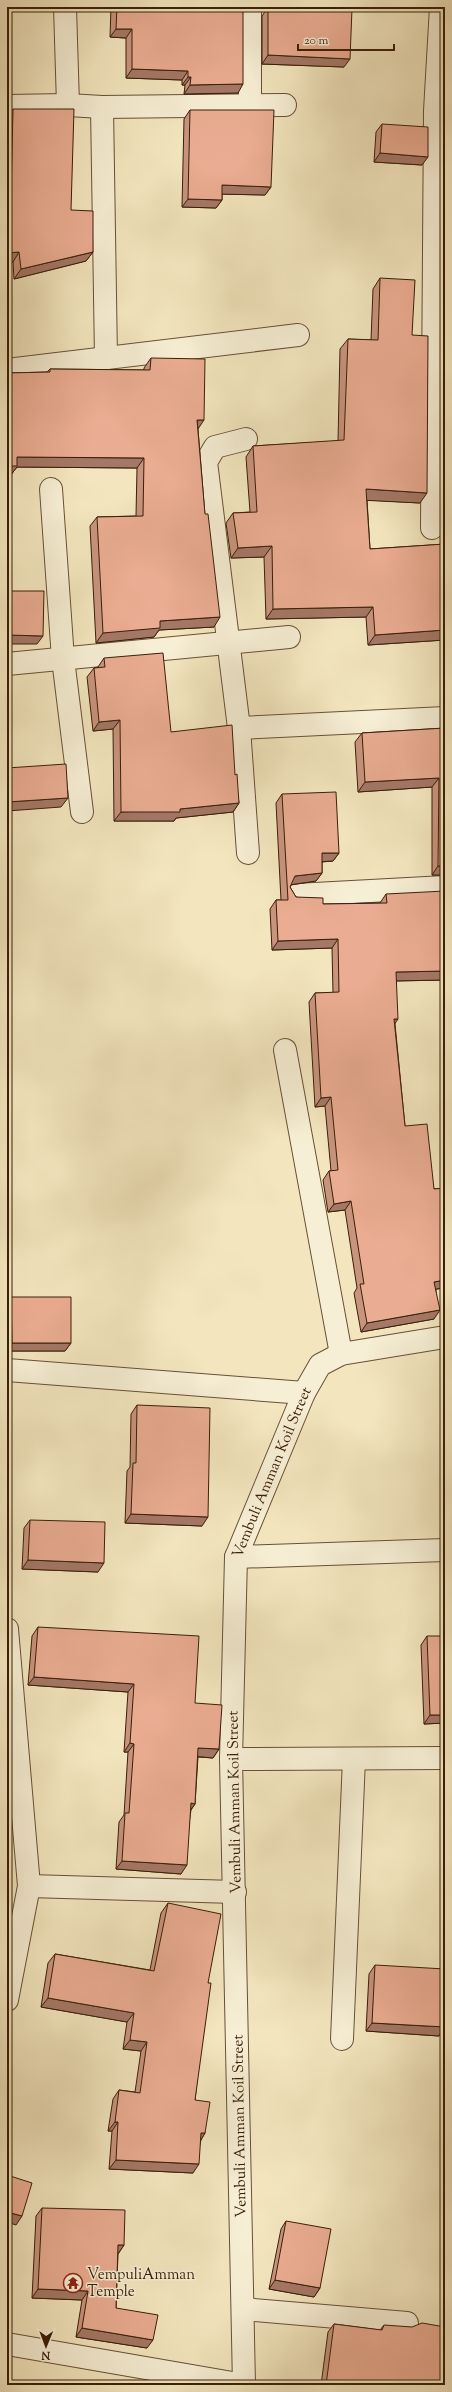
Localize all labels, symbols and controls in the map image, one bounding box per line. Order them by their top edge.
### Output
scale bar [298,26,394,52]
text: 20 m [304,32,329,50]
street label: Vembuli Amman Koil Street [228,1383,317,1561]
street label: Vembuli Amman Koil Street [223,1710,248,1894]
street label: Vembuli Amman Koil Street [228,2034,253,2218]
place label: VempuliAmman Temple [87,2265,195,2303]
temple icon: VempuliAmman Temple [62,2272,84,2294]
north arrow [26,2326,66,2366]
text: N [41,2347,51,2363]

